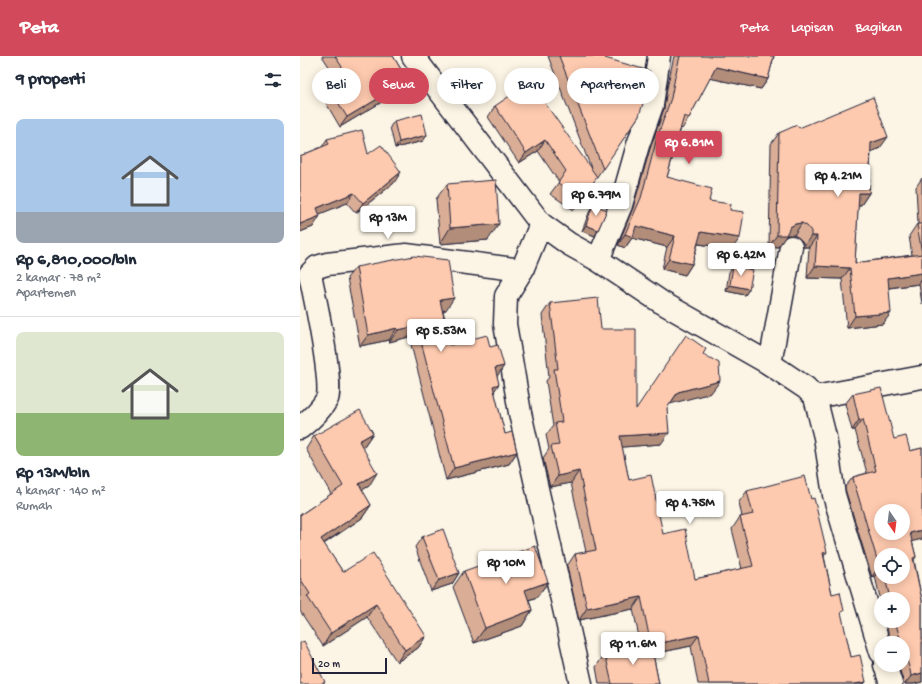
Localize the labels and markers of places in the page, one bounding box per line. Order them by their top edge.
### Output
pin: Rp 6.81M [648,131,730,165]
pin: Rp 4.21M [797,164,879,198]
pin: Rp 6.79M [555,183,637,217]
pin: Rp 13M [355,206,421,240]
pin: Rp 6.42M [700,243,782,277]
pin: Rp 5.53M [400,319,482,353]
pin: Rp 4.75M [649,491,731,525]
pin: Rp 10M [473,551,539,585]
pin: Rp 11.6M [592,632,674,666]

